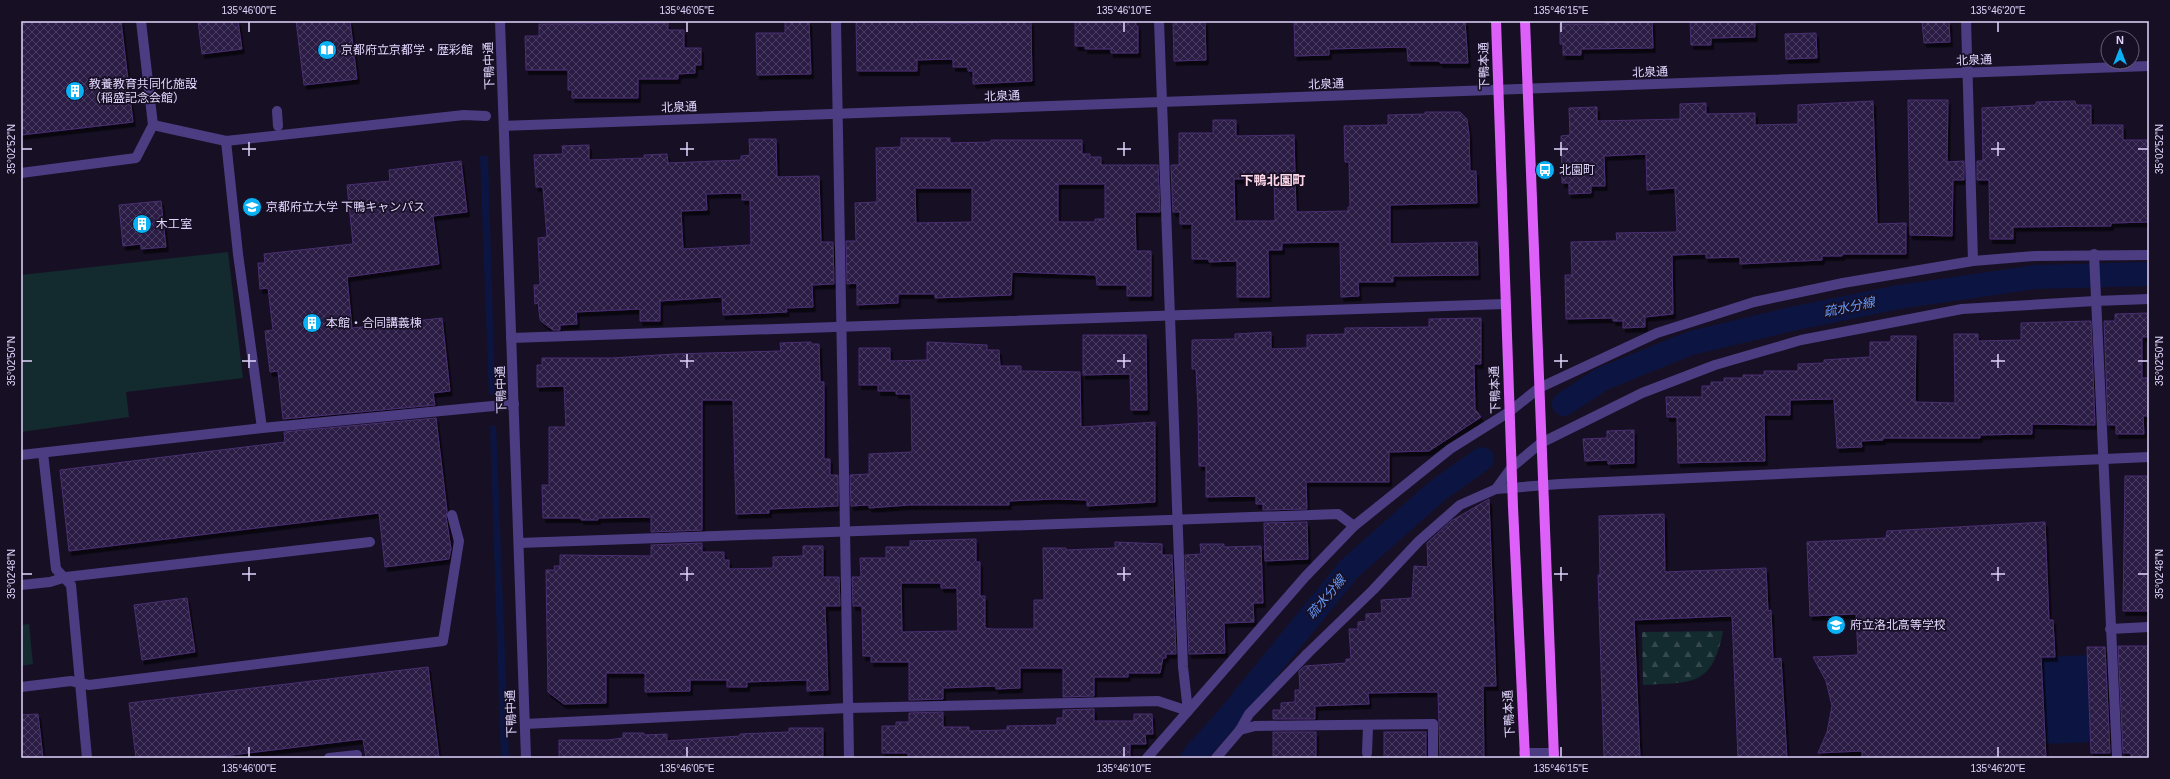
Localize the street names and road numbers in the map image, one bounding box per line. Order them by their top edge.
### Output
street label: 下鴨中通 [481,42,497,90]
street label: 下鴨本通 [1477,42,1491,90]
street label: 北泉通 [1956,52,1992,68]
street label: 北泉通 [1632,64,1668,80]
street label: 北泉通 [1308,76,1344,92]
street label: 北泉通 [984,88,1020,104]
street label: 北泉通 [661,99,697,115]
street label: 下鴨中通 [493,366,509,414]
street label: 下鴨本通 [1487,366,1503,414]
street label: 下鴨中通 [503,690,519,738]
street label: 下鴨本通 [1501,690,1517,738]

